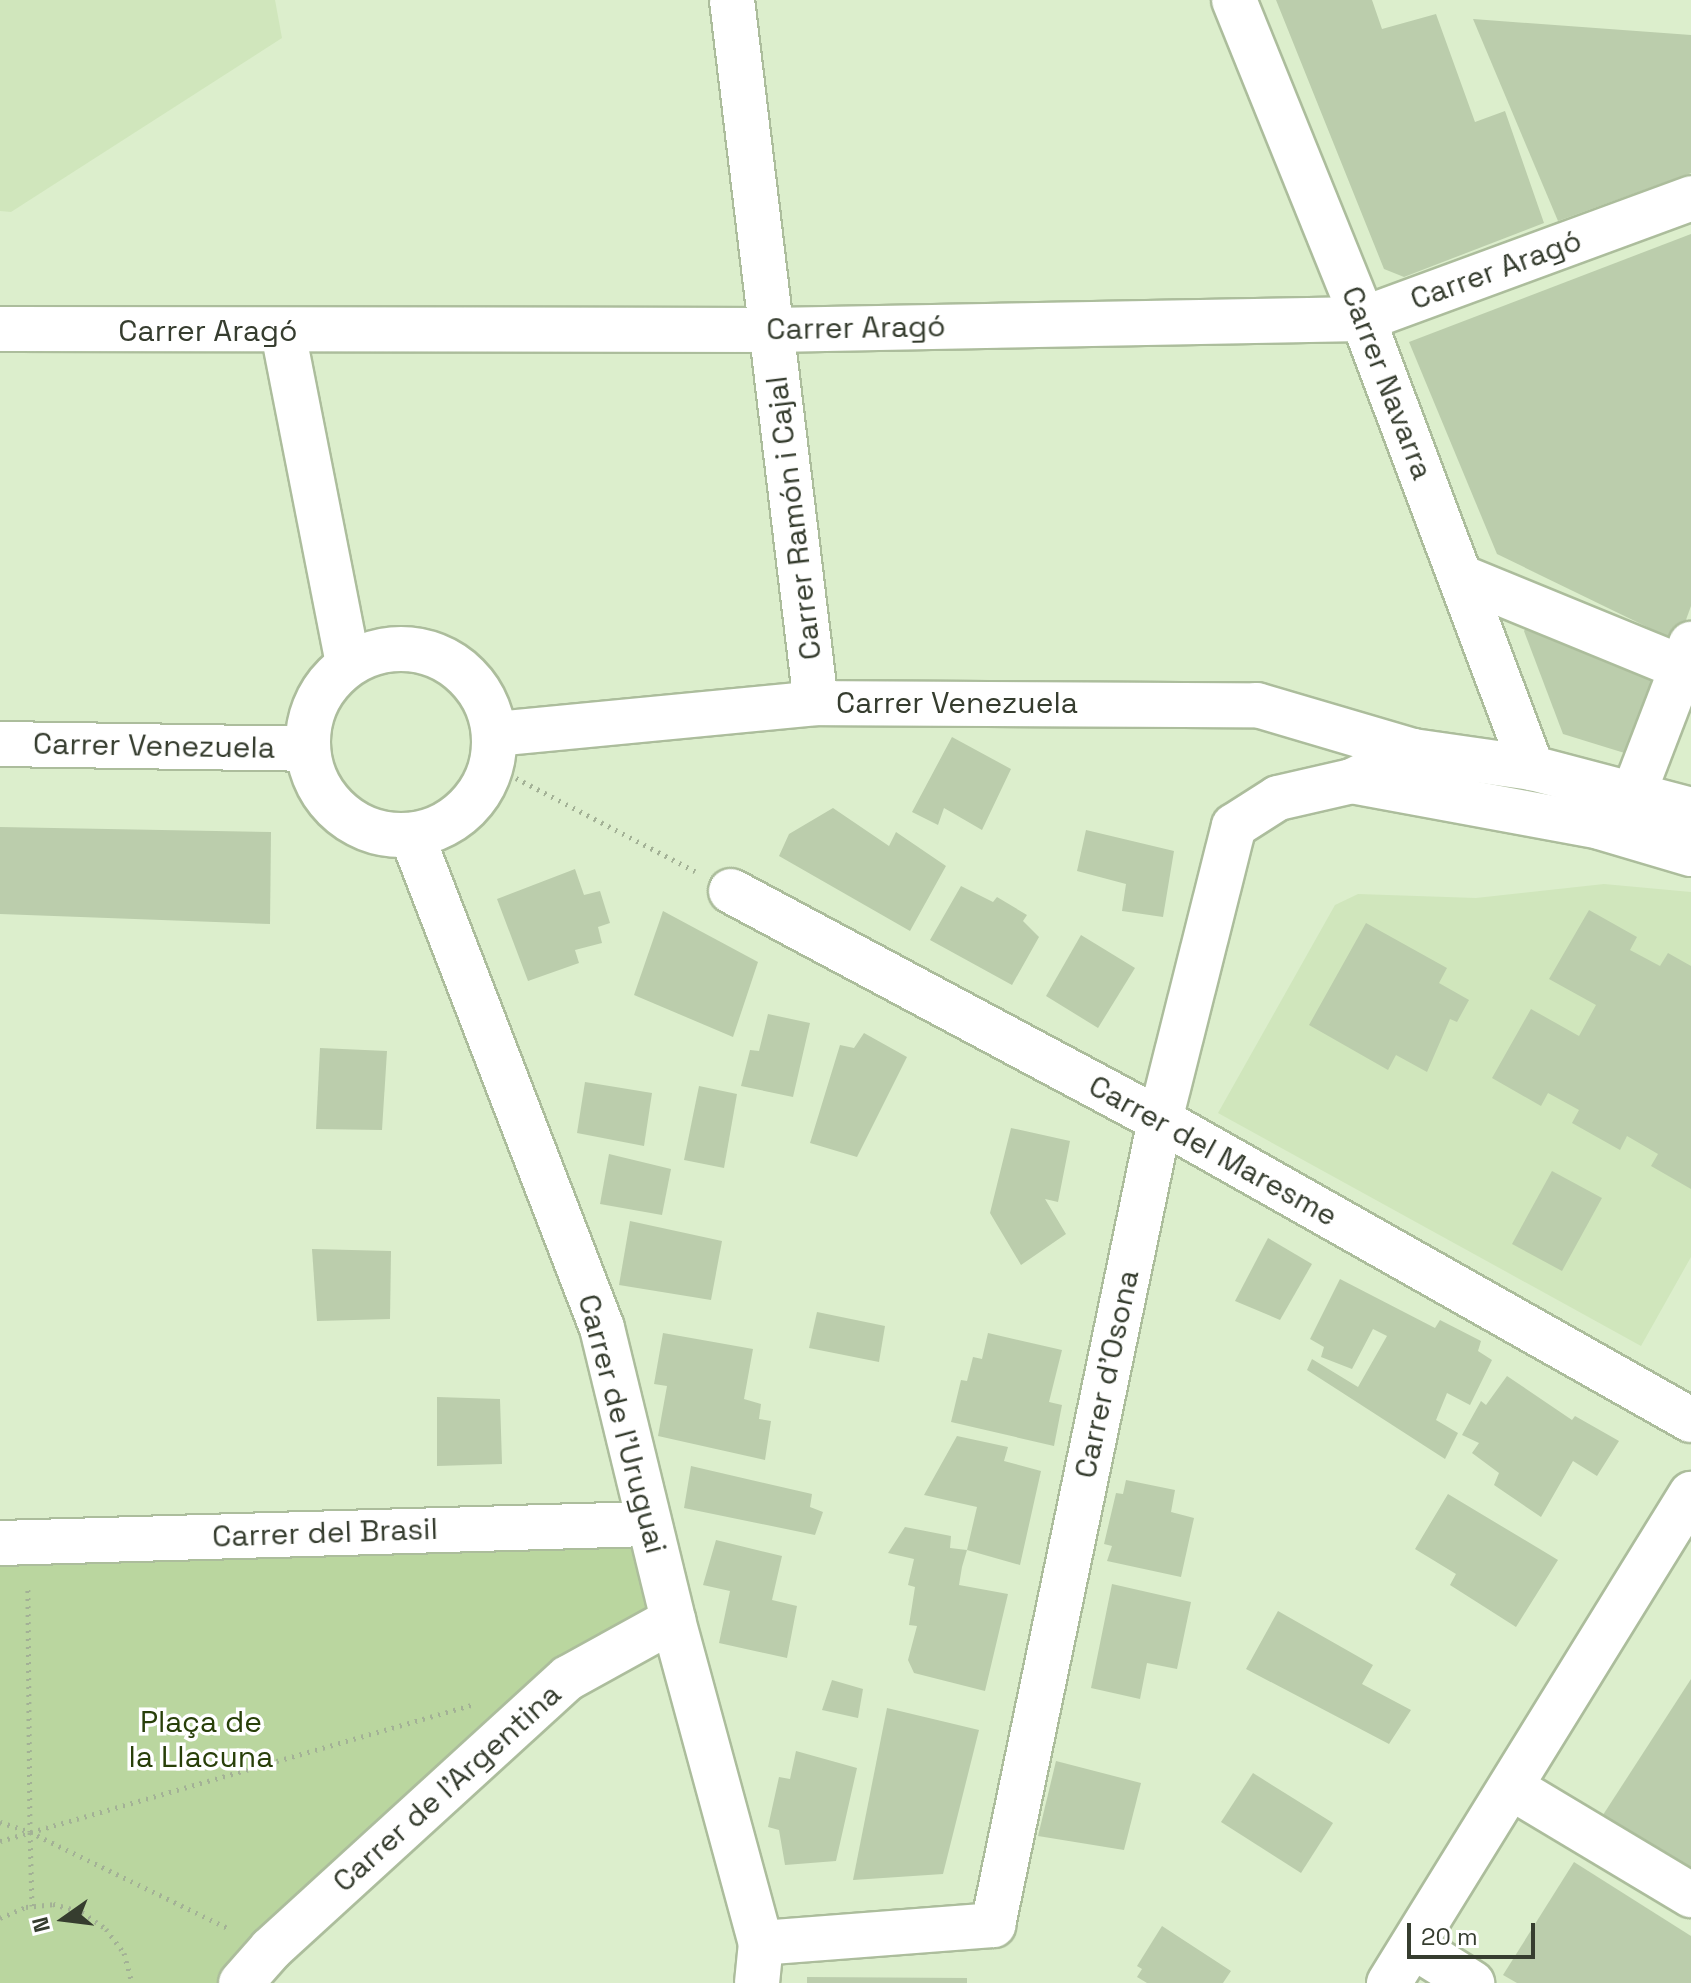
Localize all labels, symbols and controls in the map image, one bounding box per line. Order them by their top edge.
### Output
street label: Carrer Aragó [1405,222,1587,318]
street label: Carrer Navarra [1334,281,1440,485]
street label: Carrer Aragó [766,308,946,348]
street label: Carrer Aragó [118,313,298,349]
street label: Carrer Ramón i Cajal [759,374,829,662]
street label: Carrer Venezuela [836,685,1078,721]
street label: Carrer Venezuela [32,726,276,766]
street label: Carrer del Maresme [1082,1068,1344,1234]
street label: Carrer d'Osona [1067,1267,1147,1481]
street label: Carrer de l'Uruguai [570,1290,674,1558]
street label: Carrer del Brasil [212,1511,438,1555]
street label: Carrer de l'Argentina [326,1676,568,1900]
park label: Plaça de la Llacuna [129,1704,273,1774]
north arrow [24,1879,104,1959]
scale bar [1411,1907,1539,1957]
text: N [25,1914,56,1935]
text: 20 m [1421,1921,1478,1952]

